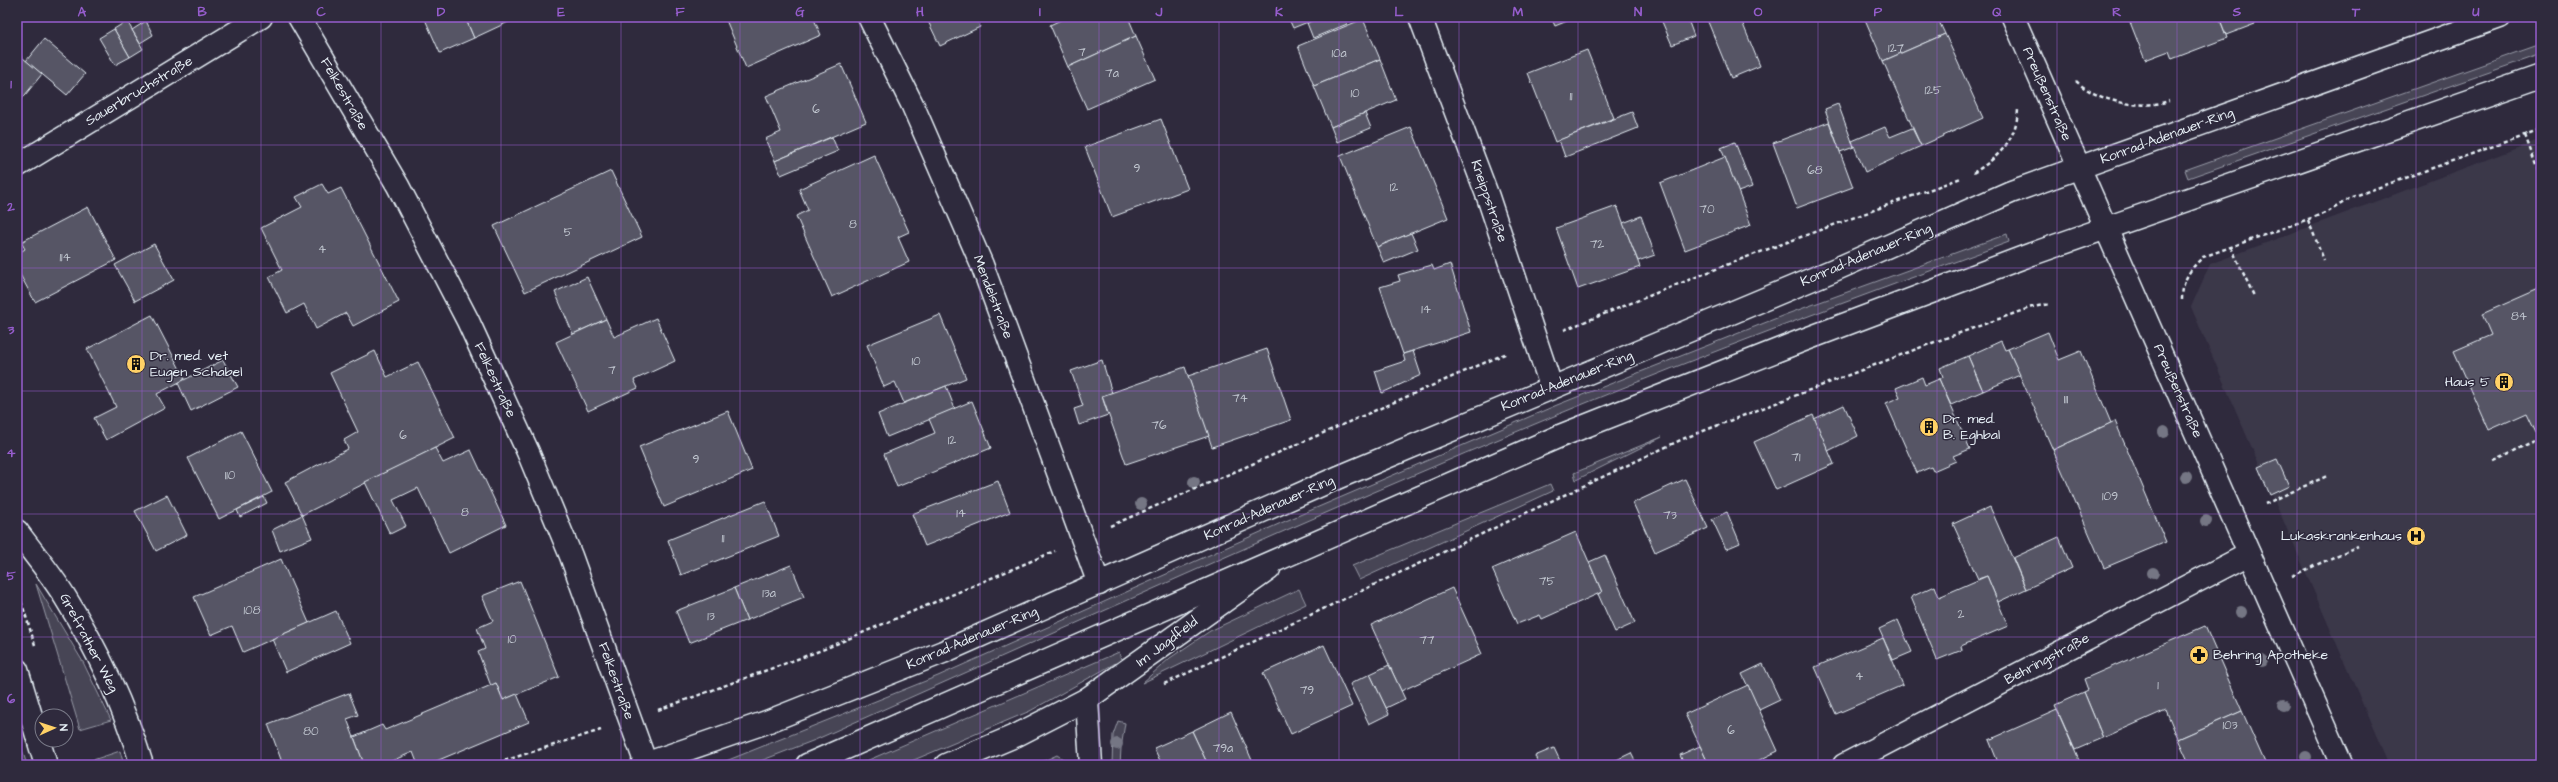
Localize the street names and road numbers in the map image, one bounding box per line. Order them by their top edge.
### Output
street label: Preußenstraße [2017,44,2077,145]
street label: Sauerbruchstraße [82,51,197,131]
street label: Felkestraße [315,54,373,134]
street label: Konrad-Adenauer-Ring [2097,103,2237,169]
street label: Kneippstraße [1466,157,1513,245]
street label: Konrad-Adenauer-Ring [1797,218,1935,292]
street label: Mendelstraße [968,252,1018,342]
street label: Felkestraße [469,339,521,421]
street label: Preußenstraße [2148,341,2208,442]
street label: Konrad-Adenauer-Ring [1498,345,1636,417]
street label: Konrad-Adenauer-Ring [1201,470,1337,546]
street label: Grefrather Weg [54,590,124,696]
street label: Konrad-Adenauer-Ring [903,601,1041,675]
street label: Im Jagdfeld [1132,612,1202,672]
street label: Behringstraße [2001,628,2093,690]
street label: Felkestraße [593,640,639,723]

